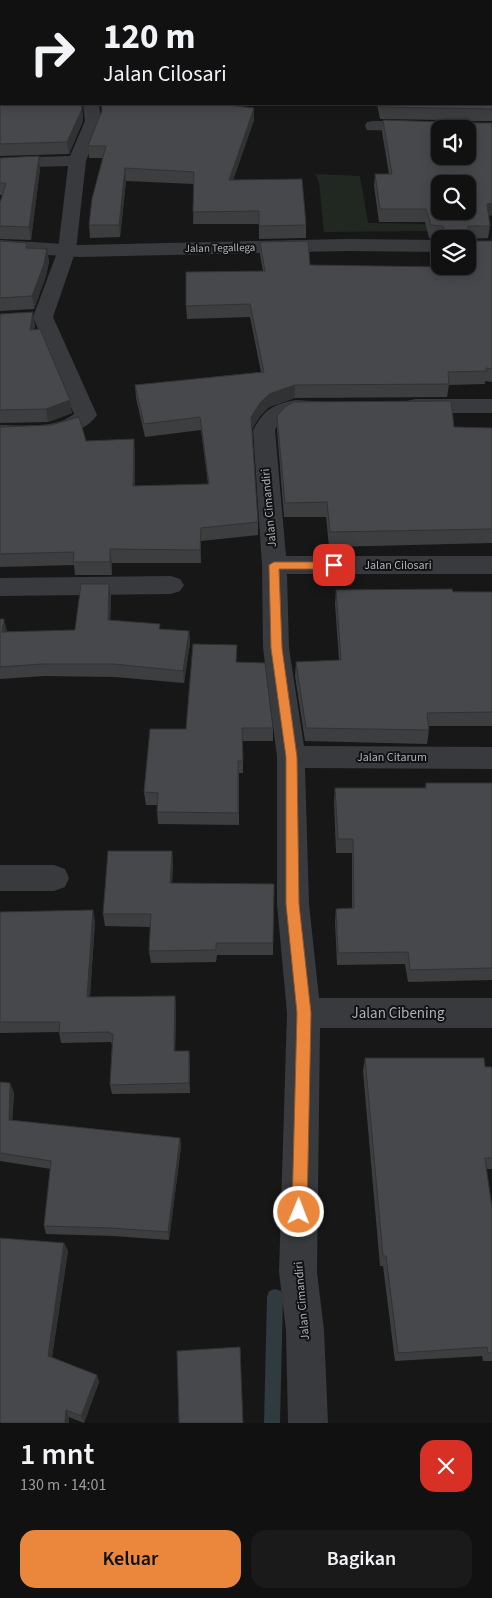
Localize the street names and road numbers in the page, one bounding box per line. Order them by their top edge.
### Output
street label: Jalan Tegallega [185,240,255,256]
street label: Jalan Cimandiri [257,468,281,548]
street label: Jalan Cilosari [364,557,432,574]
street label: Jalan Citarum [357,749,427,766]
street label: Jalan Cibening [352,1003,445,1024]
street label: Jalan Cimandiri [290,1261,314,1341]

